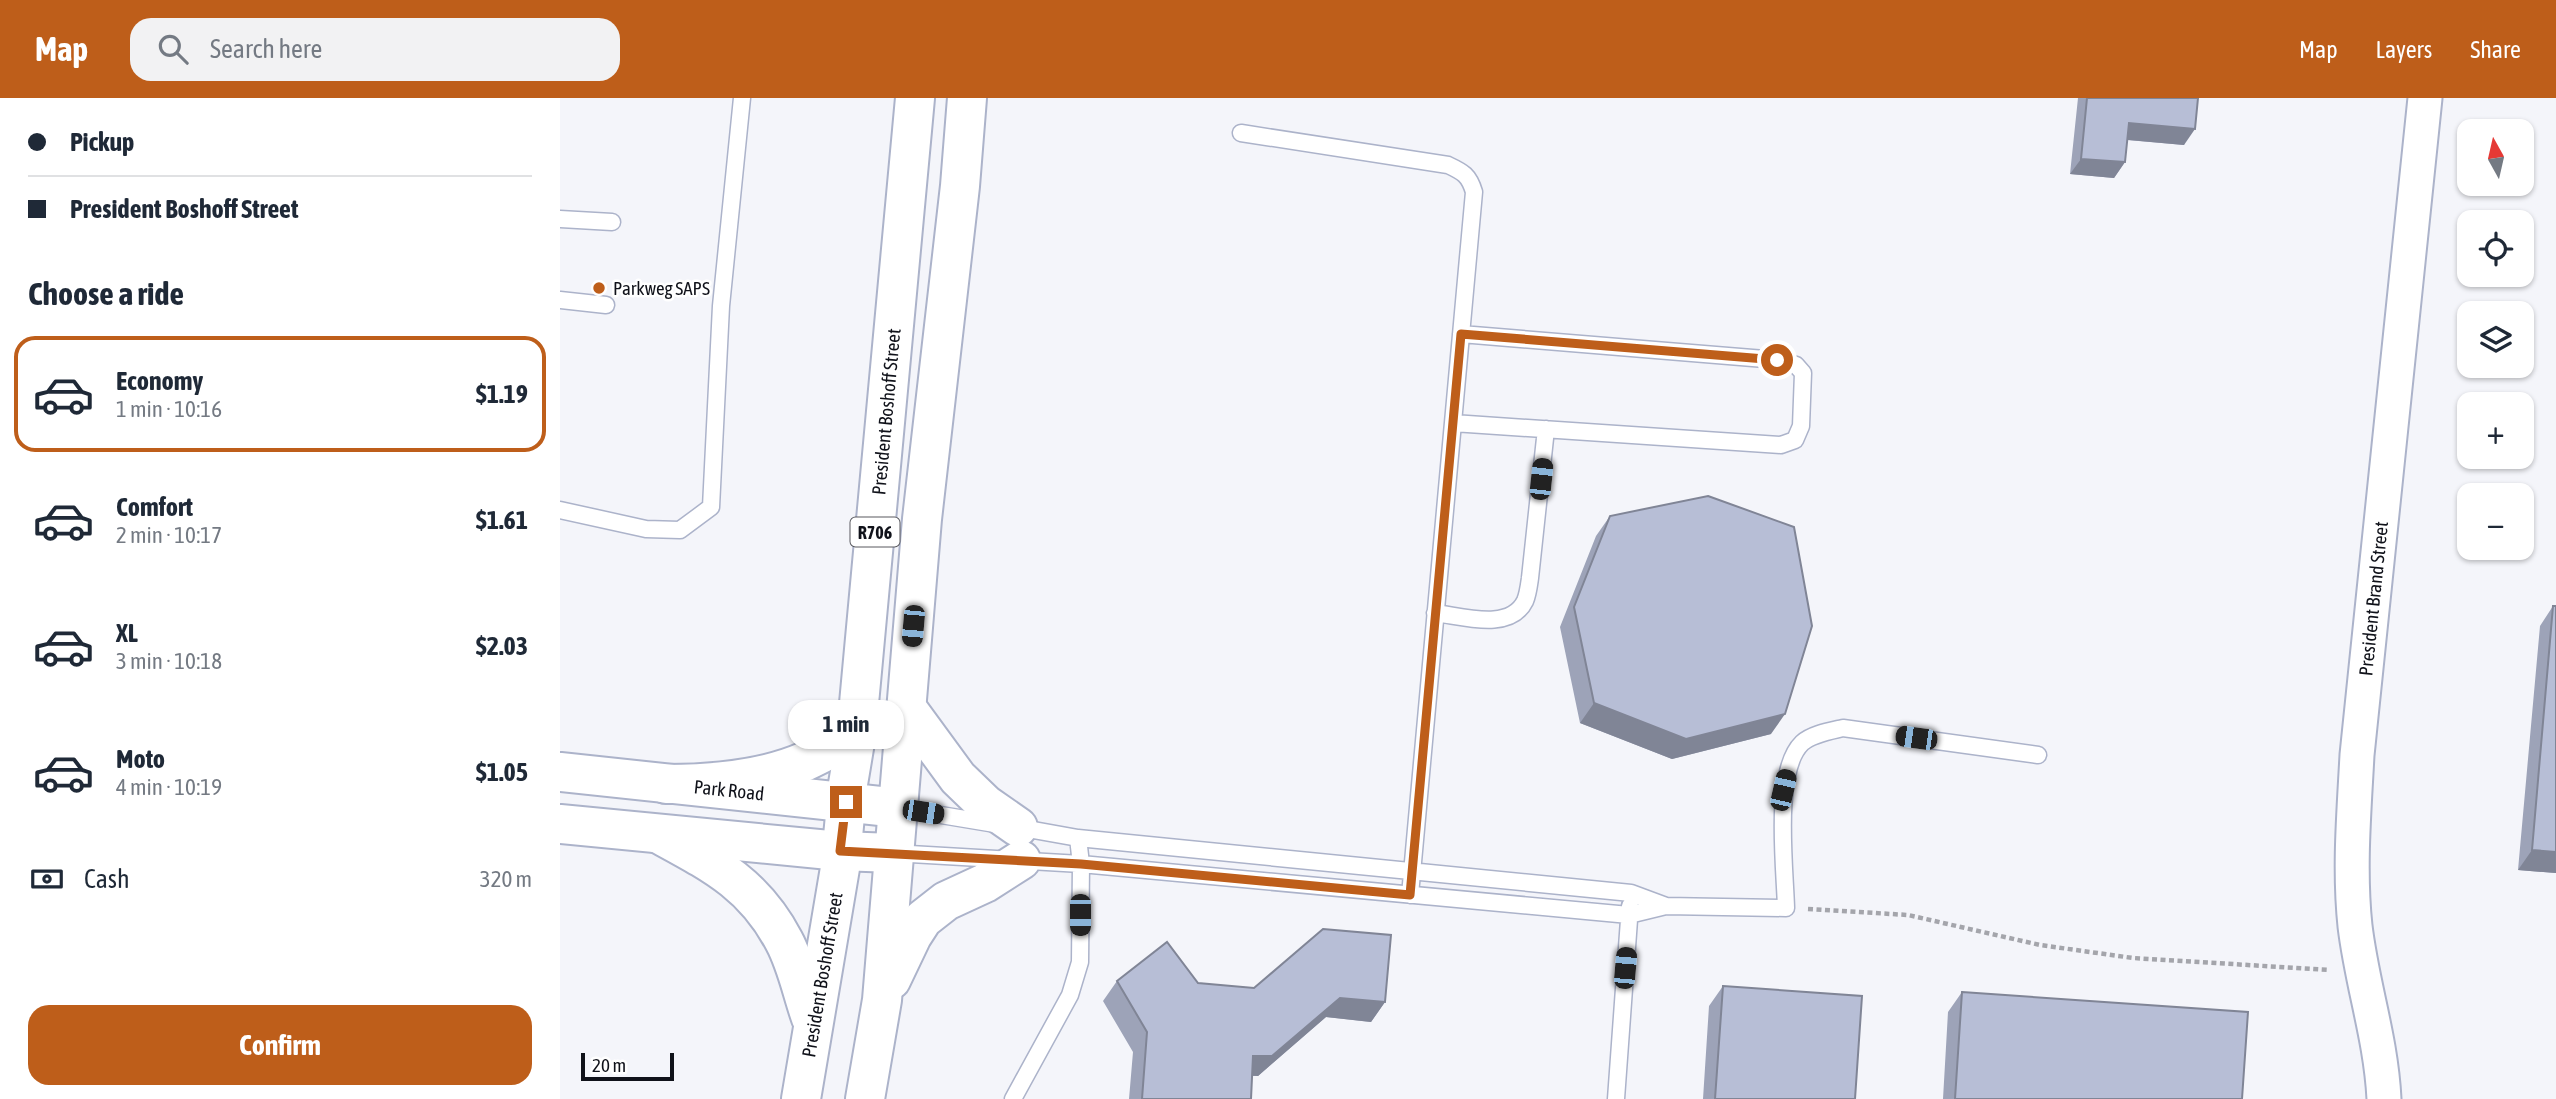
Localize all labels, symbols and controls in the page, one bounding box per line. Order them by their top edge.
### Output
search box [130,18,620,81]
text: Map [35,30,88,68]
icon: search [154,30,192,68]
text: Search here [210,34,322,64]
text: Map [2299,36,2338,63]
text: Layers [2376,36,2432,63]
text: Share [2470,36,2521,63]
north arrow [2457,119,2534,196]
map controls [2457,119,2534,560]
text: Pickup [70,127,134,157]
text: President Boshoff Street [70,194,298,224]
button: locate [2457,210,2534,287]
text: Choose a ride [28,275,184,312]
place label: Parkweg SAPS [613,277,710,299]
marker: Parkweg SAPS [591,280,607,296]
button: layers [2457,301,2534,378]
street label: President Boshoff Street [867,327,905,496]
route start [1761,344,1793,376]
icon: car [32,363,95,426]
text: Economy [116,366,203,396]
text: $1.19 [476,379,528,409]
button: + [2457,392,2534,469]
text: 1 min · 10:16 [116,396,222,422]
car [1529,457,1554,501]
button: − [2457,483,2534,560]
icon: car [32,489,95,552]
text: Comfort [116,492,193,522]
text: $1.61 [476,505,528,535]
road number: R706 [850,518,900,546]
street label: President Brand Street [2354,520,2392,677]
text: 2 min · 10:17 [116,522,222,548]
car [901,604,926,648]
icon: car [32,615,95,678]
text: XL [116,618,138,648]
text: $2.03 [476,631,528,661]
text: 3 min · 10:18 [116,648,222,674]
callout: 1 min [788,700,904,750]
text: 1 min [823,711,869,737]
car [1894,725,1939,751]
icon: car [32,741,95,804]
text: Moto [116,744,165,774]
text: $1.05 [476,757,528,787]
car [1769,767,1798,813]
text: 4 min · 10:19 [116,774,222,800]
street label: Park Road [693,775,765,805]
route end [830,786,862,818]
car [901,798,946,826]
icon: cash [28,860,66,898]
text: Cash [84,864,130,894]
text: 320 m [480,866,532,892]
street label: President Boshoff Street [797,891,847,1059]
car [1070,894,1091,936]
car [1613,946,1638,990]
button: Confirm [28,1005,532,1085]
scale bar [581,1050,674,1082]
text: 20 m [592,1054,626,1076]

